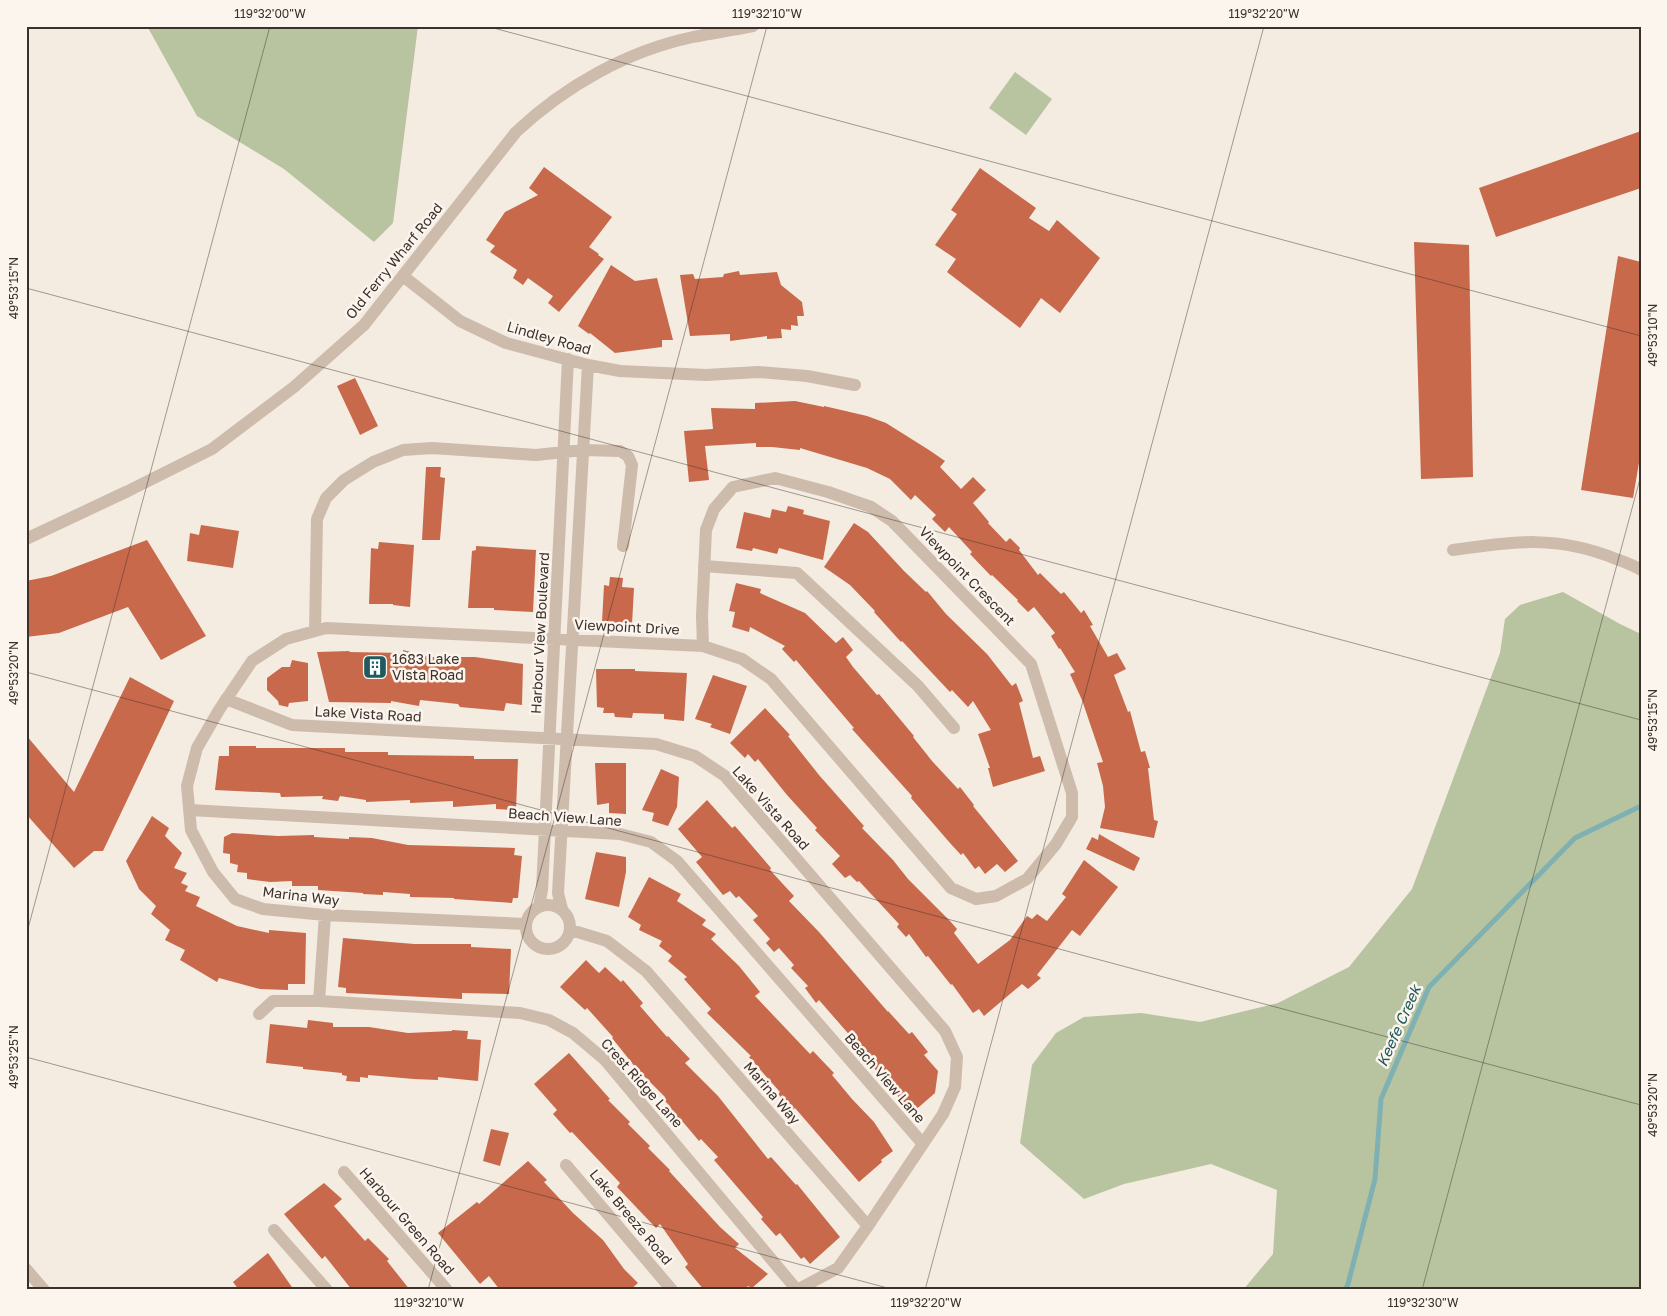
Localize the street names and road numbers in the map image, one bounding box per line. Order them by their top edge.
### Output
street label: Old Ferry Wharf Road [342,199,446,322]
street label: Lindley Road [505,317,593,358]
street label: Viewpoint Crescent [916,523,1019,629]
street label: Harbour View Boulevard [527,552,552,714]
street label: Viewpoint Drive [574,615,680,638]
street label: Lake Vista Road [314,702,422,725]
street label: Lake Vista Road [729,762,814,853]
street label: Beach View Lane [508,804,622,829]
street label: Marina Way [262,882,341,909]
street label: Beach View Lane [842,1029,929,1126]
street label: Crest Ridge Lane [598,1034,687,1131]
street label: Marina Way [741,1058,804,1128]
street label: Harbour Green Road [356,1164,459,1278]
street label: Lake Breeze Road [587,1166,676,1268]

